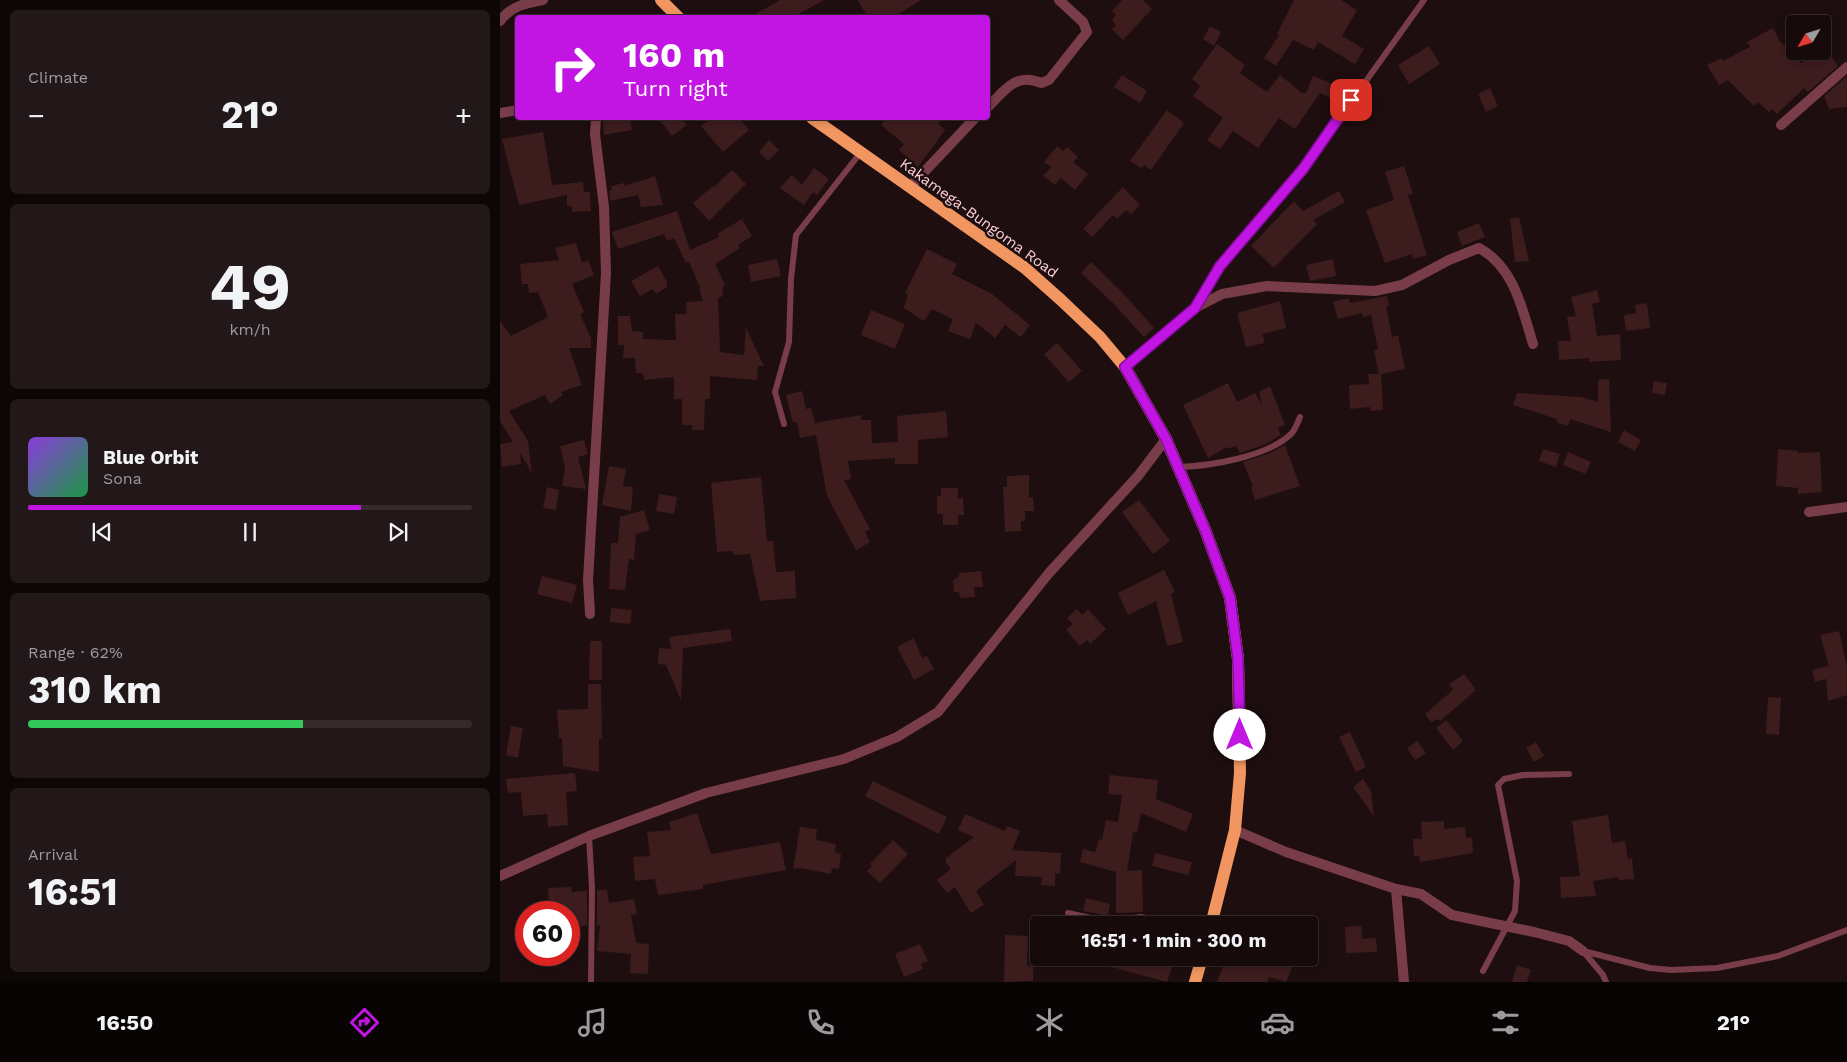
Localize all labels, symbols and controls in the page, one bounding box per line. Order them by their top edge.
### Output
north arrow [1786,15,1831,60]
map controls [1786,15,1831,60]
text: 160 m [623,34,725,76]
icon: right [540,35,605,100]
text: Climate [28,68,88,87]
text: Turn right [623,76,728,101]
pin [1330,79,1372,121]
icon: arrive [1337,86,1365,114]
text: 21° [221,93,279,137]
text: − [28,99,45,132]
text: + [455,99,472,132]
street label: Kakamega-Bungoma Road [896,155,1062,281]
text: 49 [209,249,291,325]
text: km/h [229,320,271,339]
text: Blue Orbit [103,446,198,469]
text: Sona [103,469,142,488]
icon: previous [88,518,116,546]
icon: pause [236,518,264,546]
icon: next [384,518,412,546]
text: Range · 62% [28,643,123,662]
text: 310 km [28,668,162,712]
position arrow [1213,708,1265,760]
text: Arrival [28,845,78,864]
text: 16:51 [28,870,118,914]
speed limit sign: 60 [515,901,580,966]
text: 16:51 · 1 min · 300 m [1082,929,1266,952]
icon: directions [347,1005,382,1040]
icon: music [575,1005,610,1040]
icon: phone [803,1005,838,1040]
icon: climate [1032,1005,1067,1040]
icon: car [1260,1005,1295,1040]
icon: filters [1488,1005,1523,1040]
text: 16:50 [97,1010,153,1035]
text: 21° [1717,1010,1750,1035]

